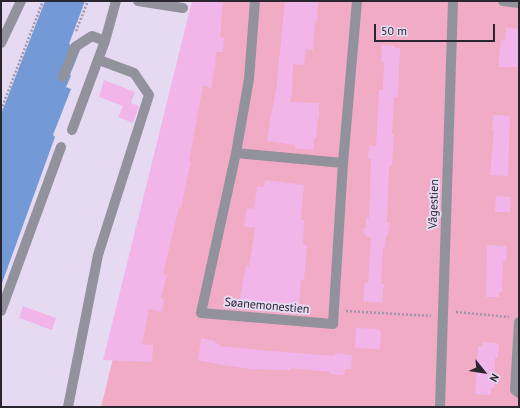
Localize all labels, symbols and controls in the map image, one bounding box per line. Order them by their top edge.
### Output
scale bar [376,16,497,42]
text: 50 m [381,23,407,38]
street label: Vågestien [426,179,442,229]
street label: Søanemonestien [224,295,310,317]
north arrow [464,352,504,392]
text: N [487,371,502,385]

